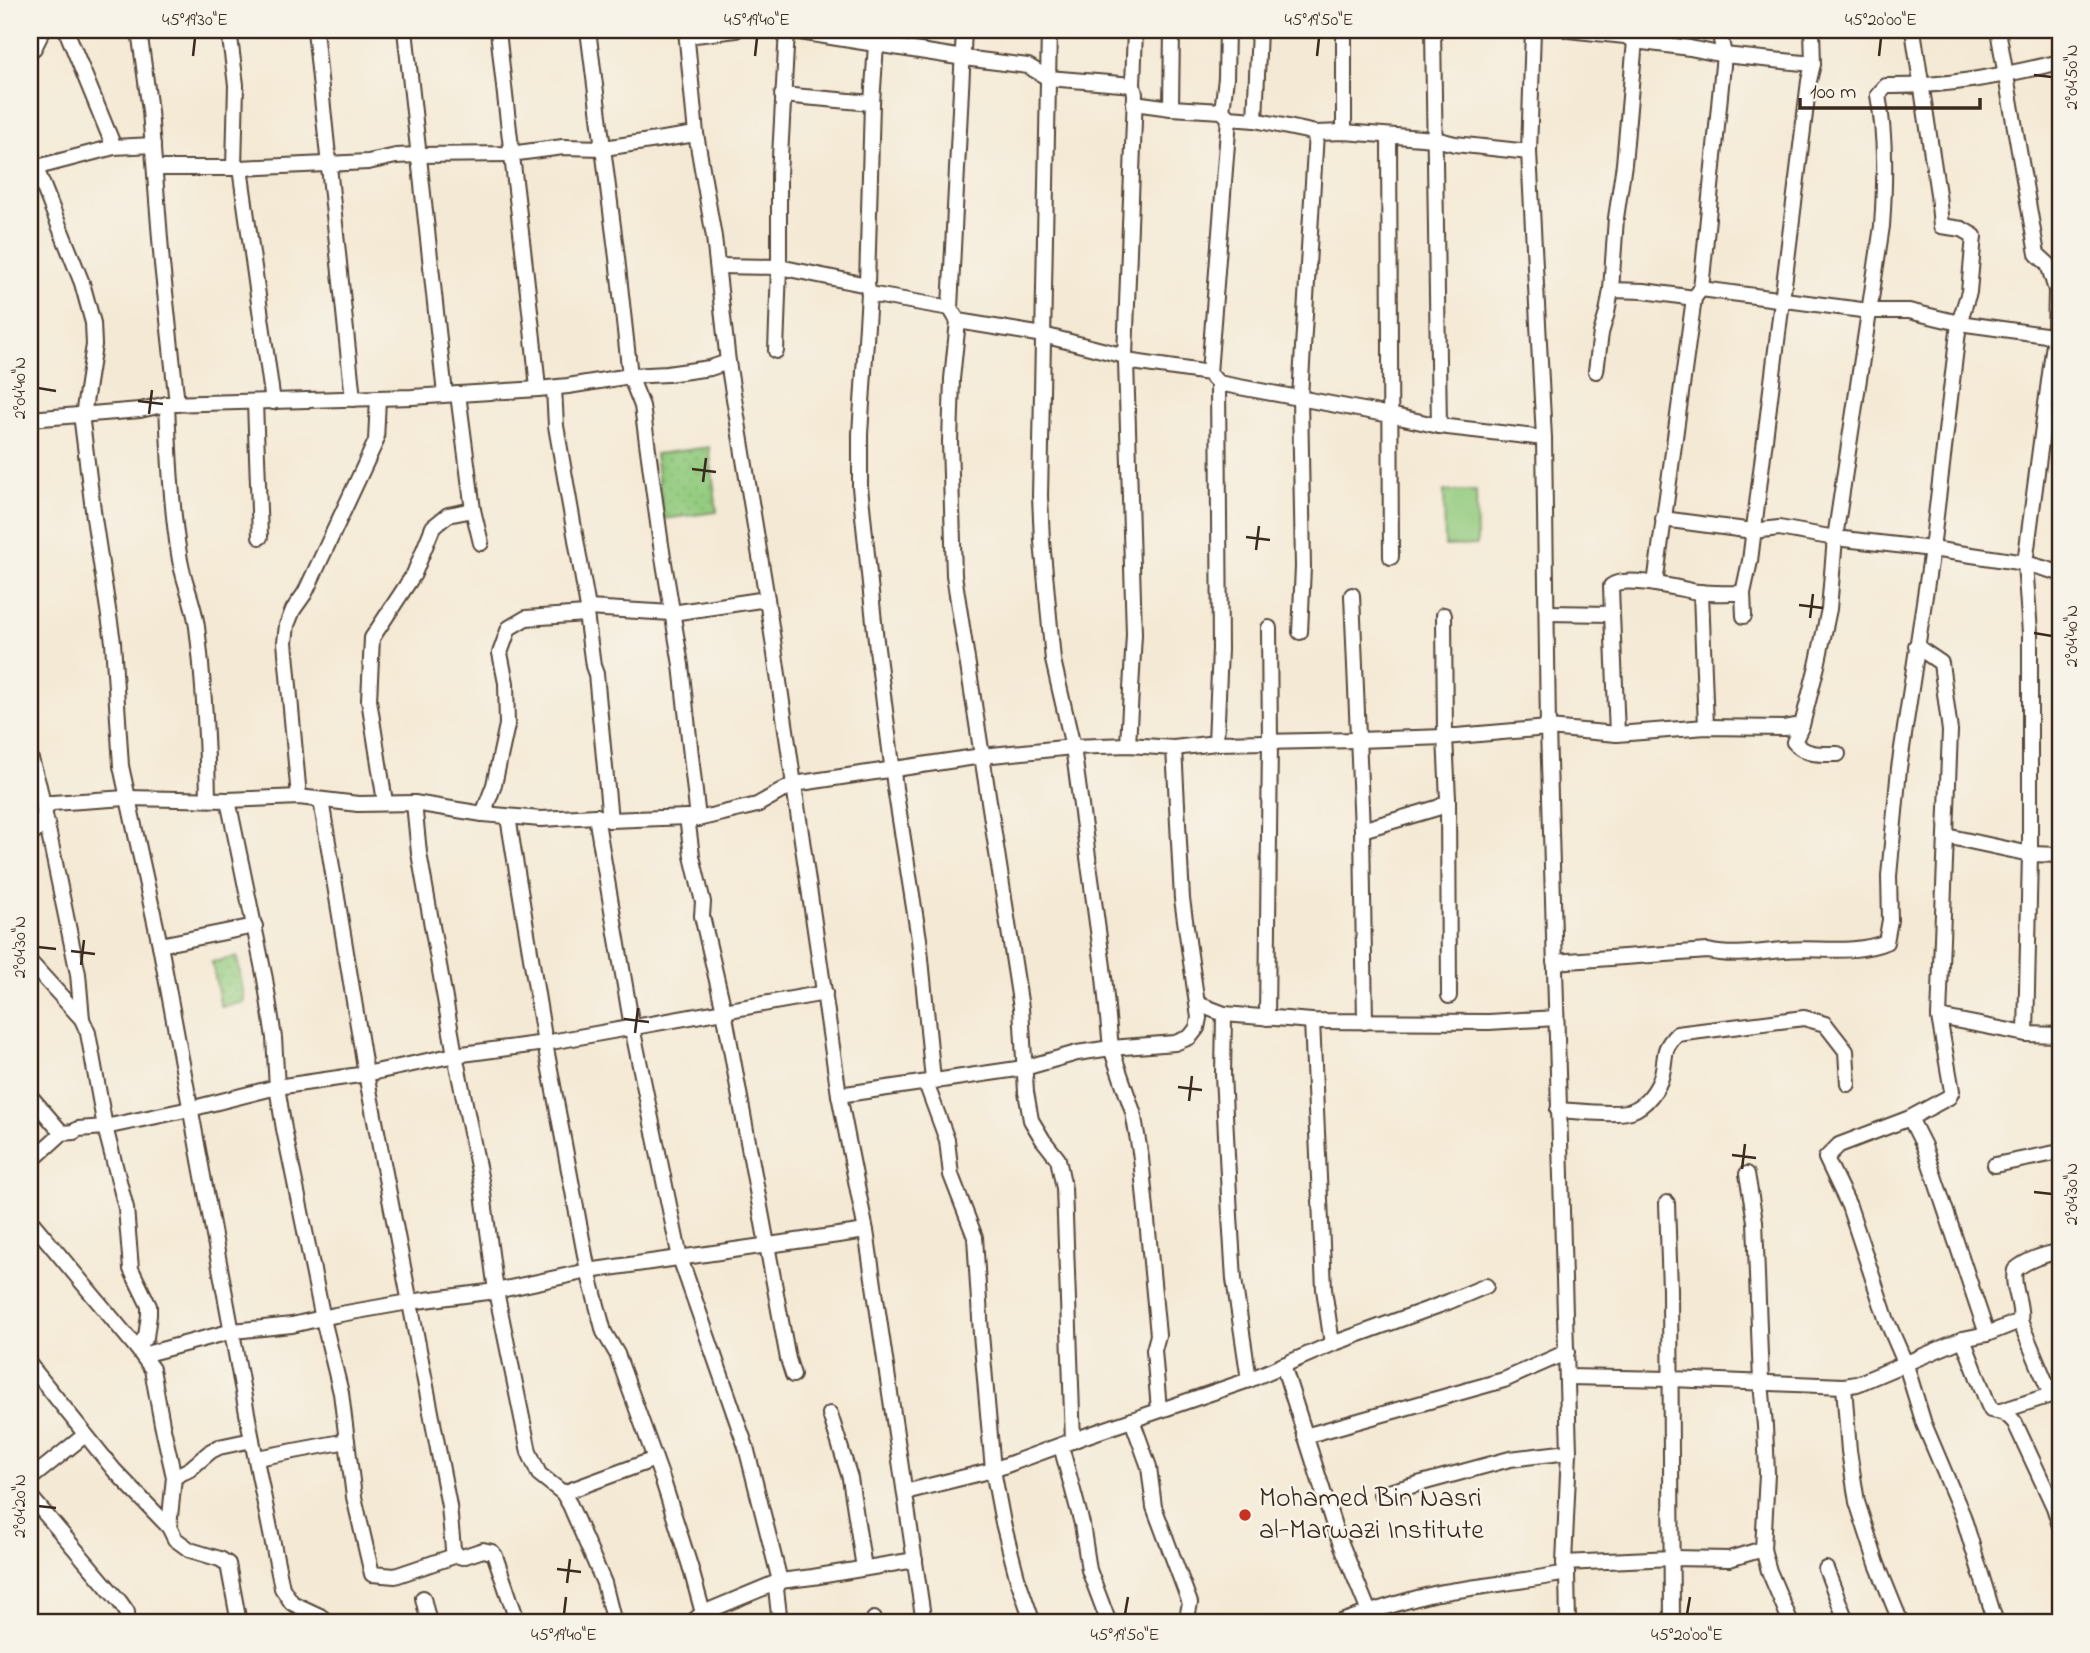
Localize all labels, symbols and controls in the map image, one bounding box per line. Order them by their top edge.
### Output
text: 45°19'30"E [162,8,228,34]
text: 45°19'40"E [724,8,790,34]
text: 45°19'50"E [1285,8,1353,34]
text: 45°20'00"E [1845,8,1917,34]
text: 2°04'50"N [2060,44,2086,110]
scale bar [1800,66,1980,110]
text: 100 m [1810,78,1856,108]
text: 2°04'40"N [8,357,34,419]
text: 2°04'40"N [2060,605,2086,667]
text: 2°04'30"N [8,916,34,978]
text: 2°04'30"N [2060,1163,2086,1225]
text: 2°04'20"N [8,1474,34,1538]
place label: Mohamed Bin Nasri al-Marwazi Institute [1259,1479,1484,1552]
marker: Mohamed Bin Nasri al-Marwazi Institute [1237,1507,1253,1523]
text: 45°19'40"E [531,1623,597,1649]
text: 45°19'50"E [1091,1623,1159,1649]
text: 45°20'00"E [1651,1623,1723,1649]

